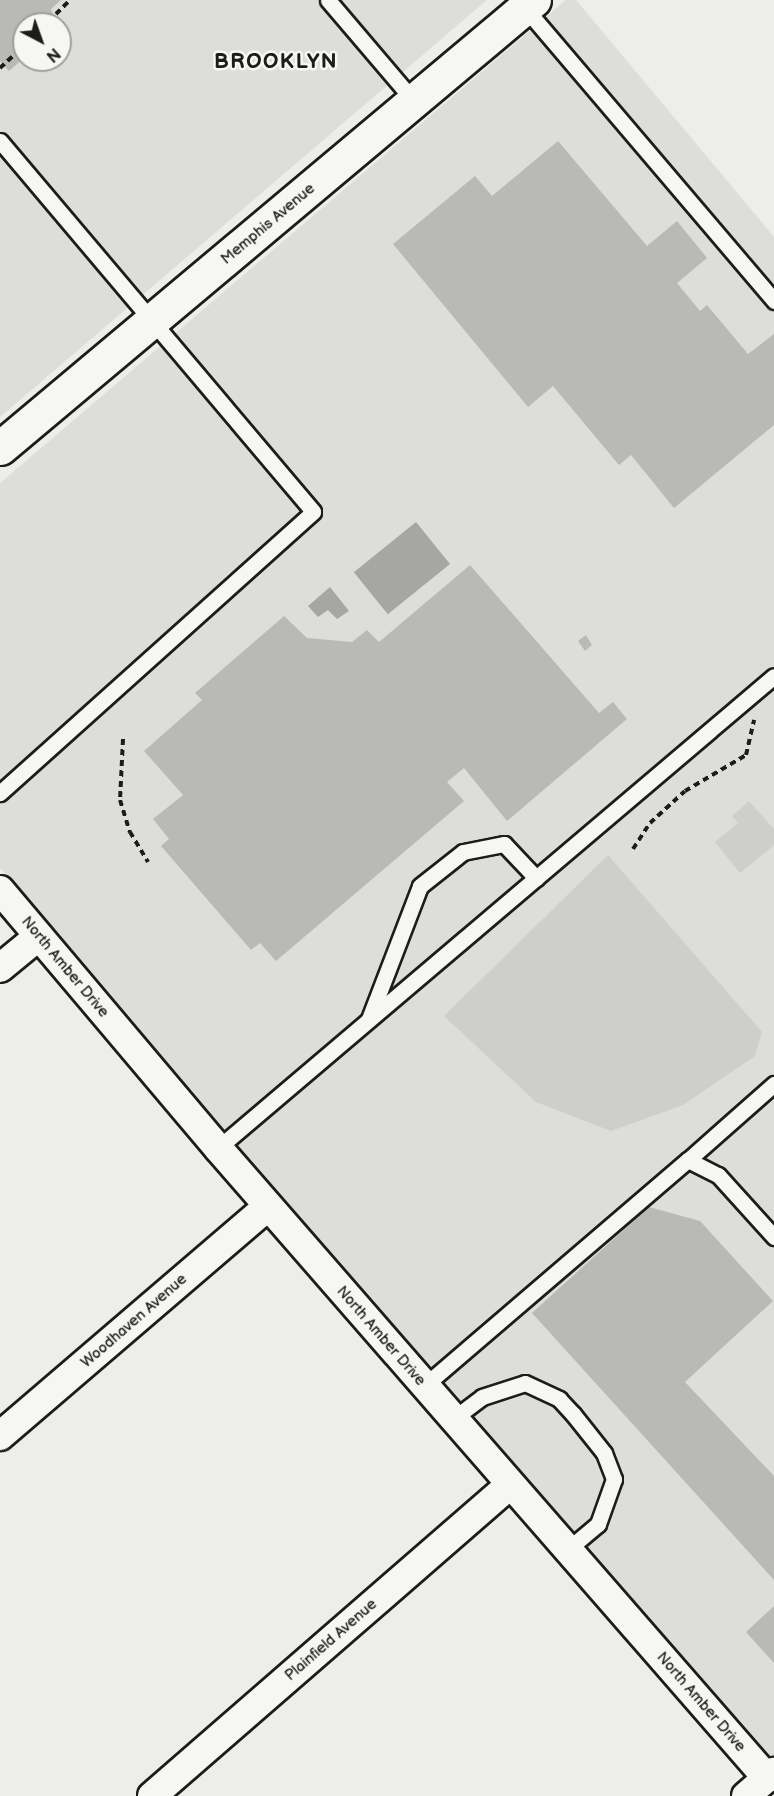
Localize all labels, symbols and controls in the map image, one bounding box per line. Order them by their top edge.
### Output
north arrow [12,12,72,72]
text: N [42,43,64,66]
district label: BROOKLYN [214,49,338,75]
street label: Memphis Avenue [218,180,318,268]
street label: North Amber Drive [18,913,112,1021]
street label: Woodhaven Avenue [78,1270,190,1372]
street label: North Amber Drive [333,1283,429,1389]
street label: Plainfield Avenue [281,1595,381,1685]
street label: North Amber Drive [653,1649,749,1755]

